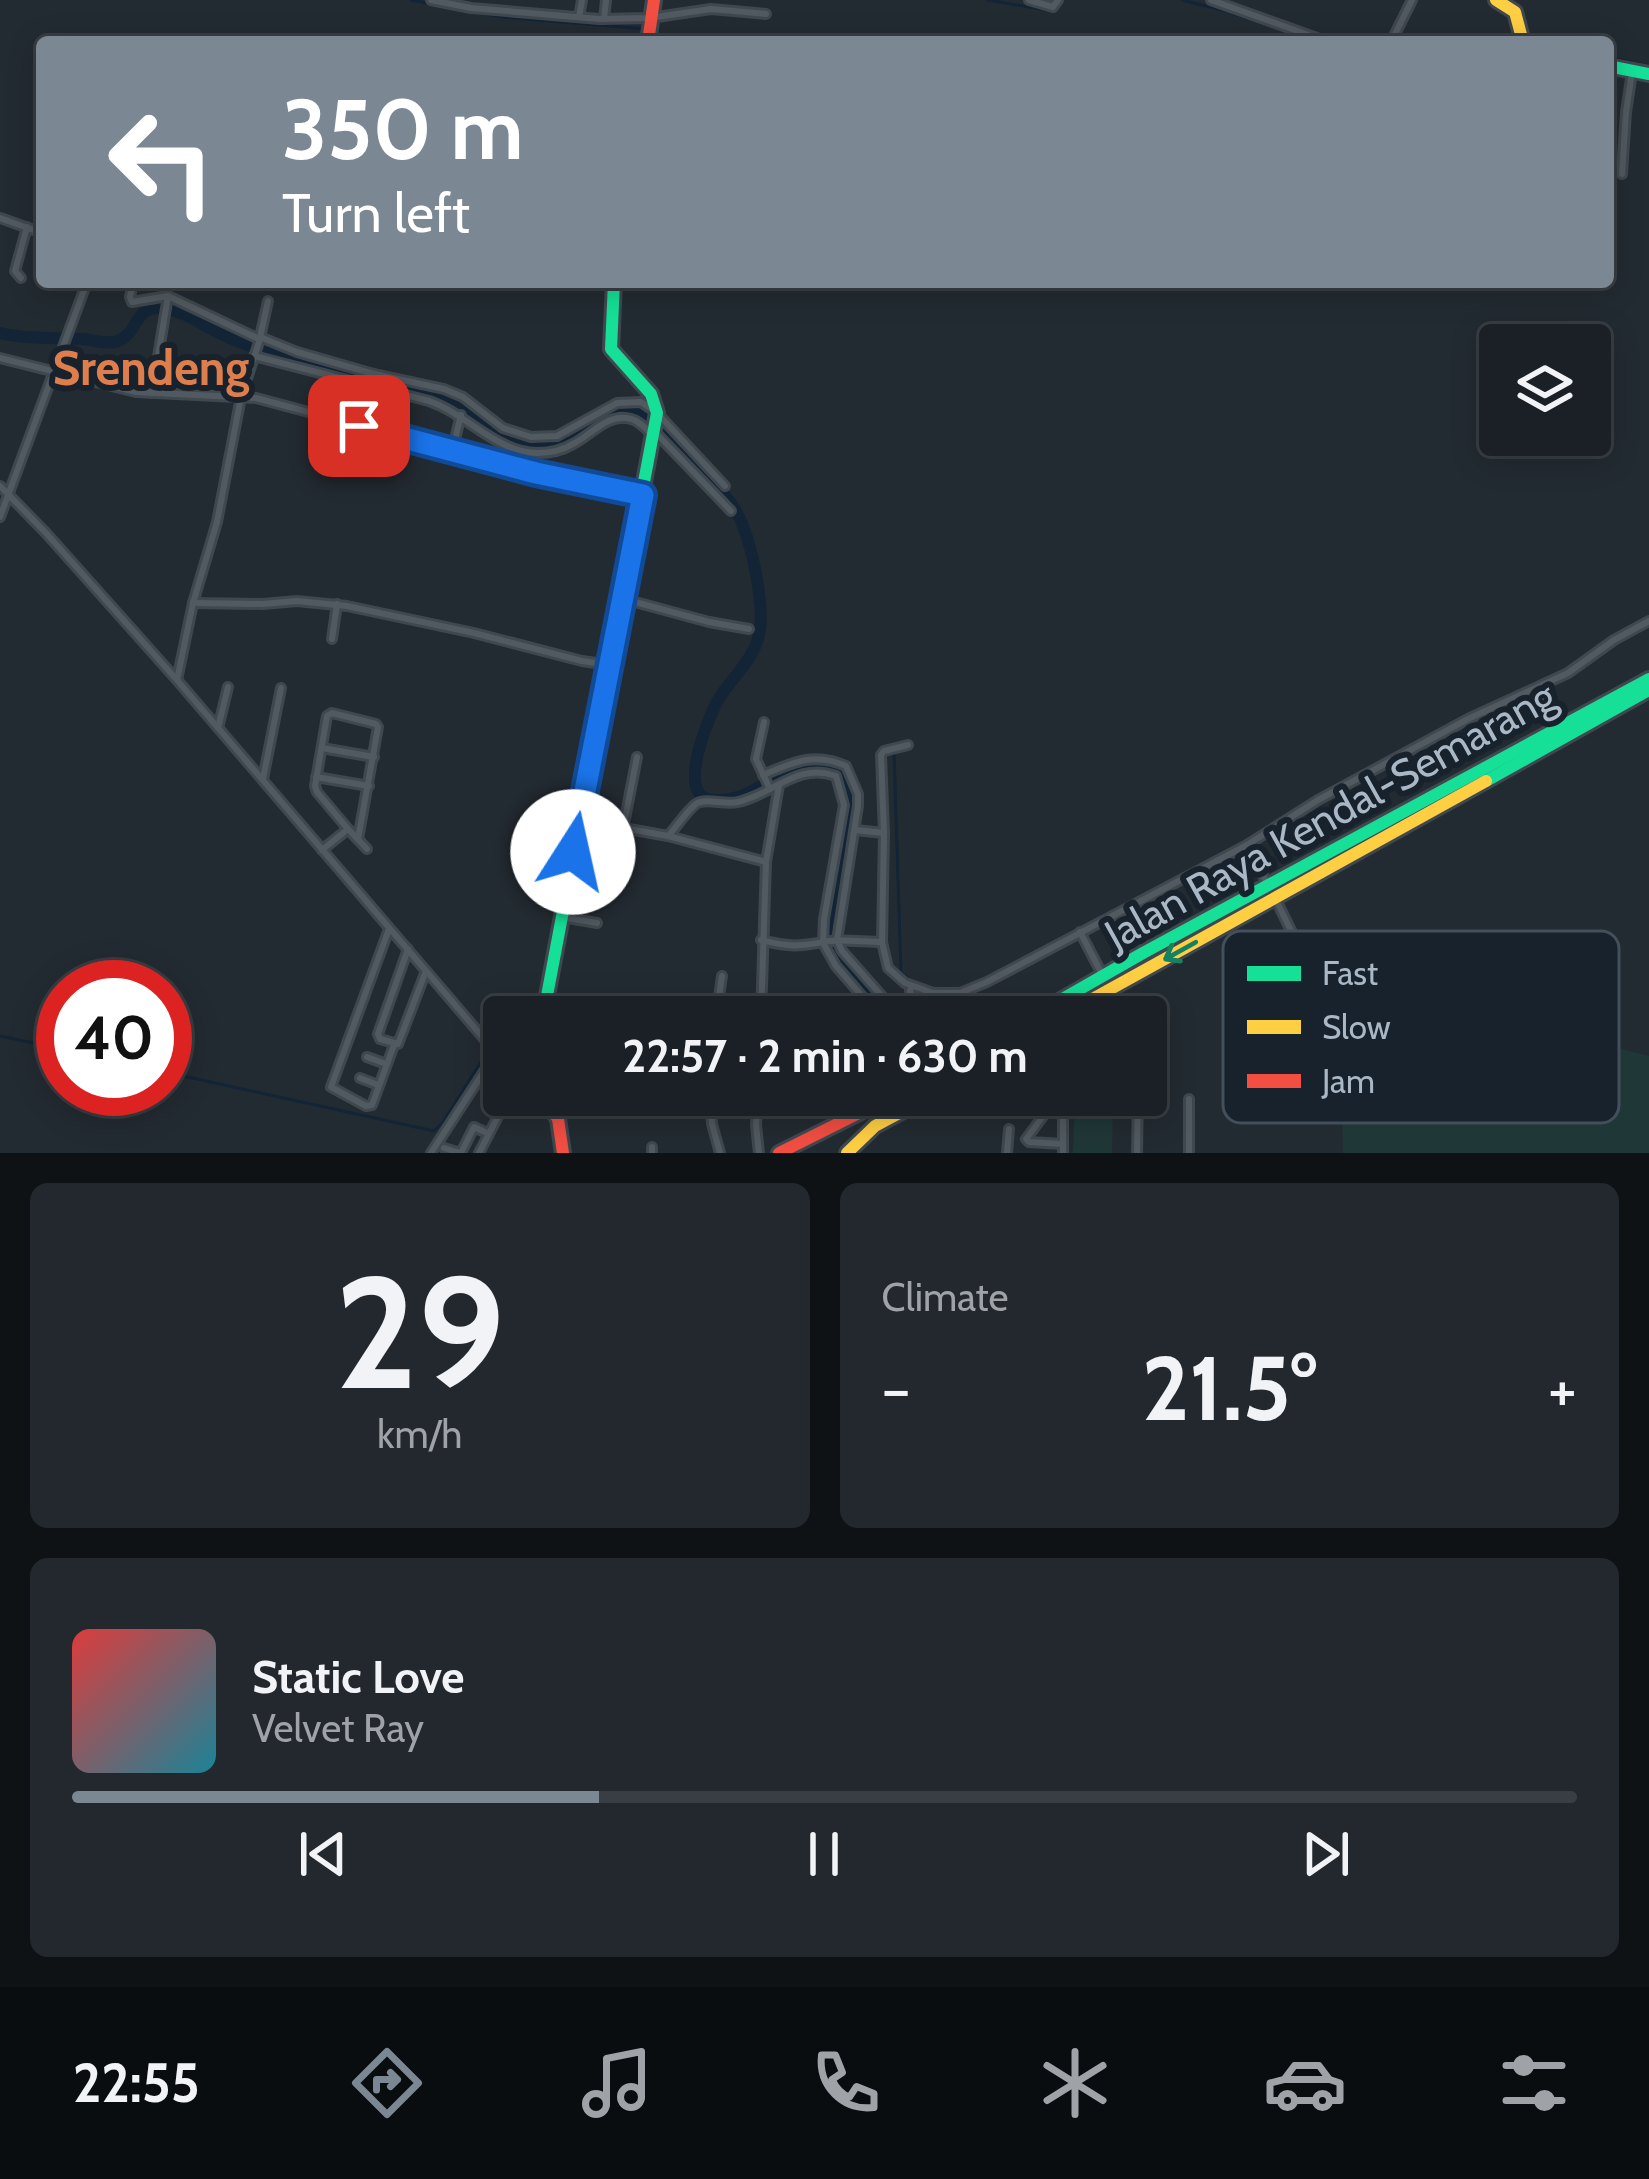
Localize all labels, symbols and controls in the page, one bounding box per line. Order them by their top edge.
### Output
text: 350 m [282,78,524,180]
icon: left [84,84,240,240]
text: Turn left [282,180,470,246]
map controls [1479,324,1611,456]
button: layers [1479,324,1611,456]
district label: Srendeng [53,339,249,397]
pin [308,375,410,477]
icon: arrive [326,393,392,459]
street label: Jalan Raya Kendal-Semarang [1095,669,1565,961]
position arrow [510,789,636,915]
legend [1223,931,1619,1123]
one-way arrow [1163,940,1198,963]
text: Fast [1322,953,1378,993]
speed limit sign: 40 [36,960,192,1116]
text: Slow [1322,1007,1391,1047]
text: 22:57 · 2 min · 630 m [622,1029,1028,1083]
text: Jam [1321,1061,1375,1101]
text: 29 [335,1237,505,1427]
text: Climate [882,1273,1008,1321]
text: 21.5° [1142,1333,1317,1443]
text: − [882,1348,911,1429]
text: + [1548,1348,1577,1429]
text: km/h [377,1410,462,1458]
text: Static Love [252,1650,465,1704]
text: Velvet Ray [252,1704,424,1752]
icon: previous [290,1821,356,1887]
icon: pause [791,1821,857,1887]
icon: next [1293,1821,1359,1887]
icon: directions [345,2041,429,2125]
icon: music [575,2041,659,2125]
icon: phone [804,2041,888,2125]
icon: climate [1033,2041,1117,2125]
icon: car [1263,2041,1347,2125]
icon: filters [1492,2041,1576,2125]
text: 22:55 [73,2050,200,2116]

